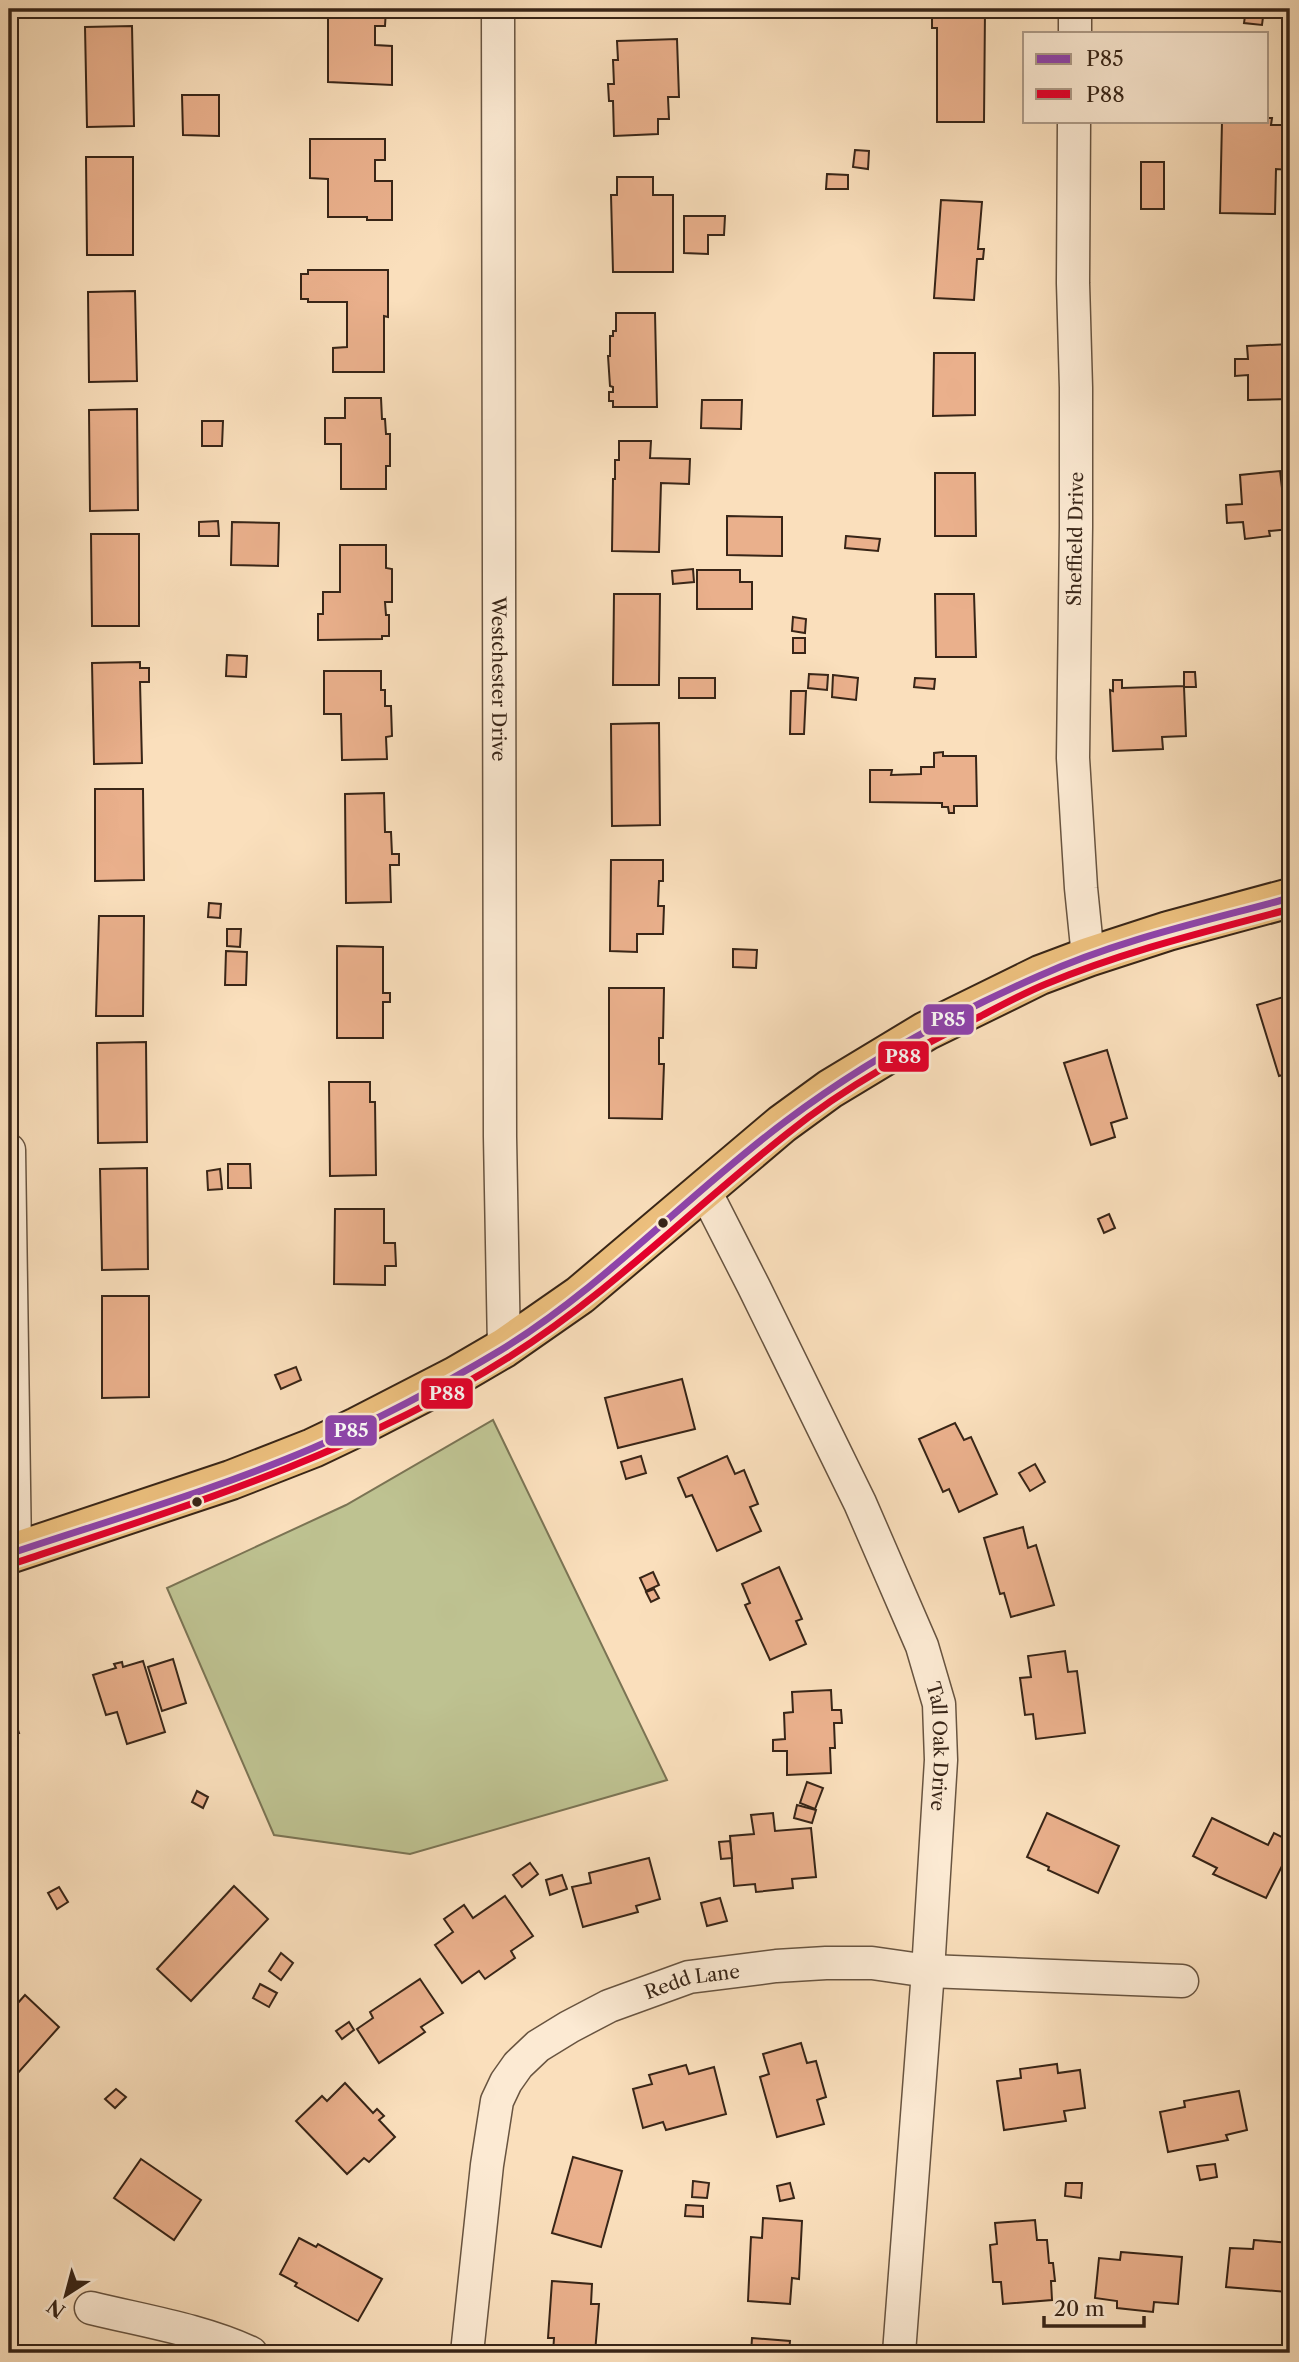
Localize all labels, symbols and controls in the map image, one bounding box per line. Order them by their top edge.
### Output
legend [1023,32,1268,122]
text: P85 [1086,46,1124,71]
text: P88 [1086,82,1125,107]
street label: Sheffield Drive [1063,472,1088,606]
street label: Westchester Drive [487,596,510,761]
line badge: P85 [922,1003,975,1036]
text: P85 [930,1008,966,1031]
line badge: P88 [877,1040,930,1073]
text: P88 [885,1045,921,1068]
unlabelled marker [656,1216,670,1230]
line badge: P88 [420,1377,474,1410]
text: P88 [429,1382,465,1405]
line badge: P85 [324,1414,378,1447]
text: P85 [333,1419,369,1442]
unlabelled marker [190,1495,204,1509]
street label: Tall Oak Drive [921,1679,952,1812]
street label: Redd Lane [641,1960,741,2004]
north arrow [32,2260,102,2330]
scale bar [1044,2285,1143,2329]
text: N [43,2294,70,2323]
text: 20 m [1054,2296,1105,2321]

